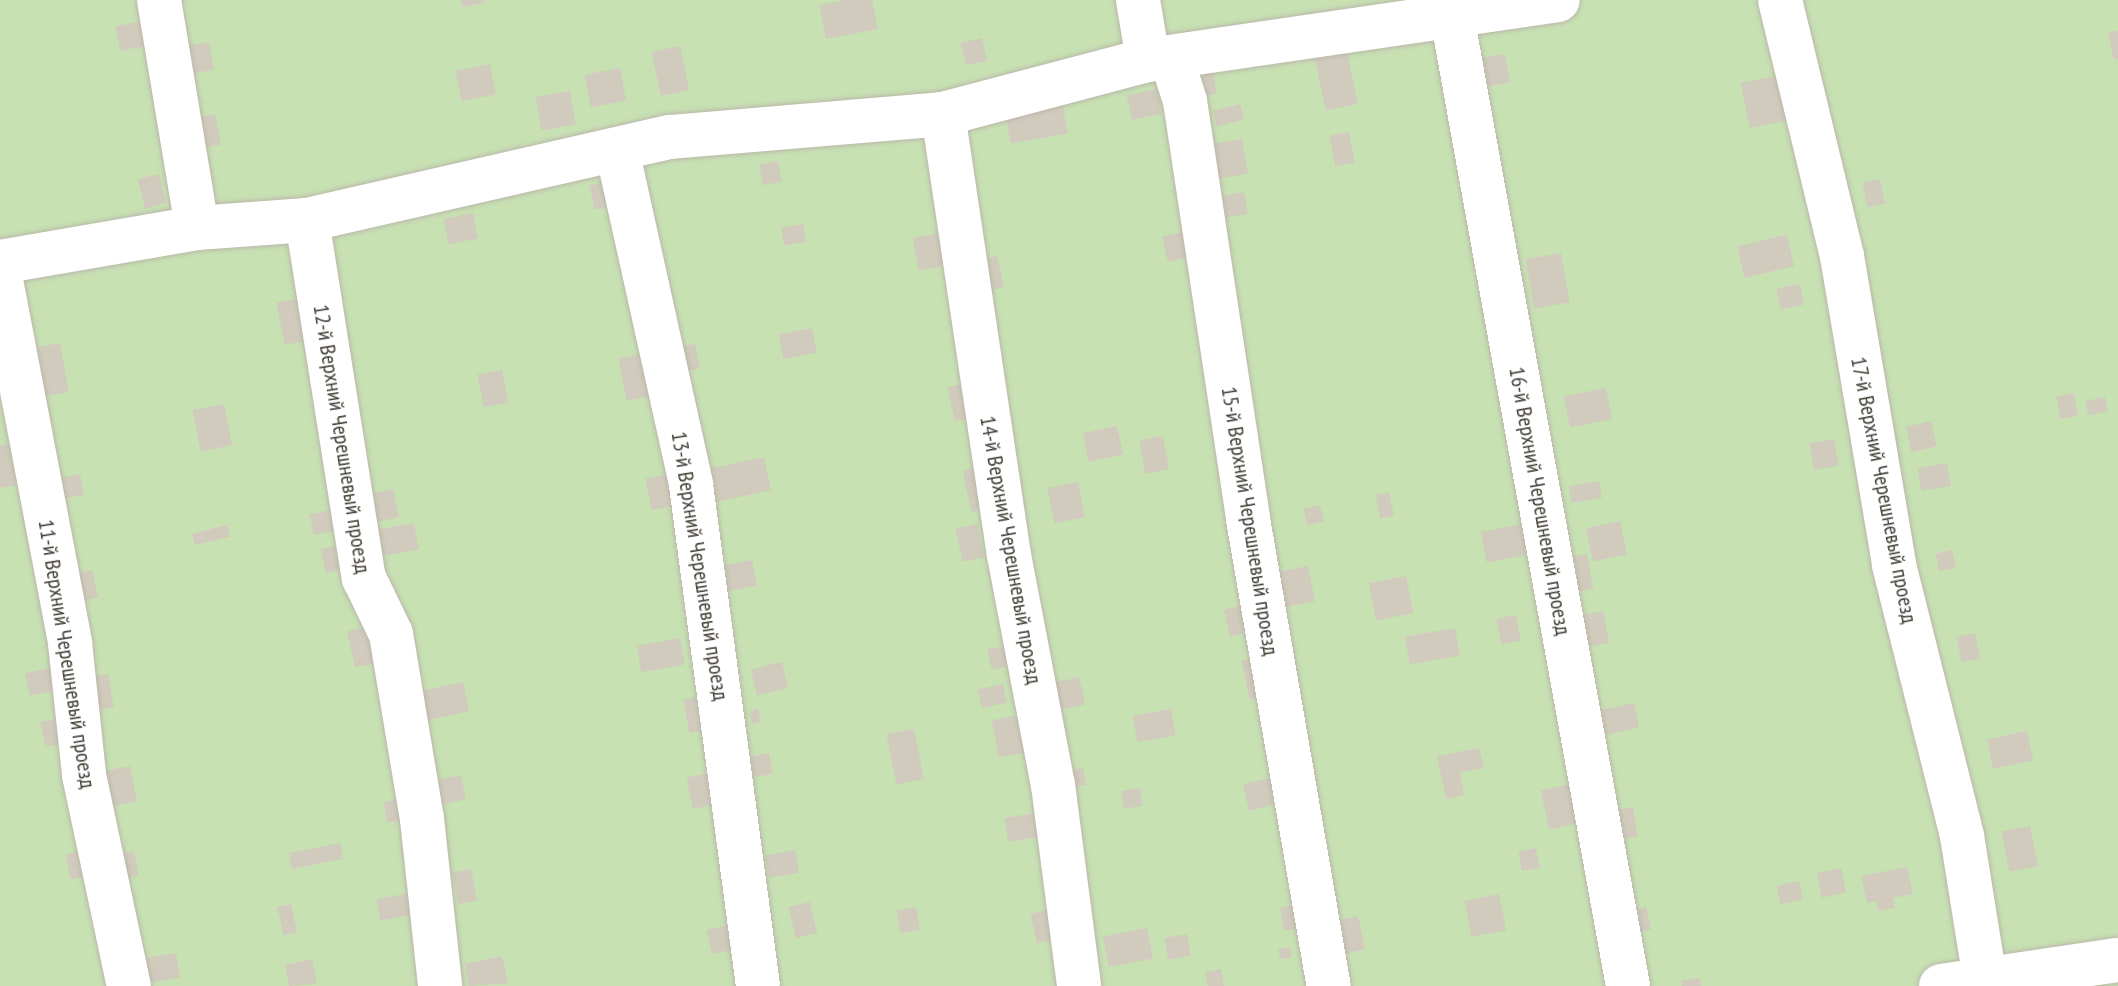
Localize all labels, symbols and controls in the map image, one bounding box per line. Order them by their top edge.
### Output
street label: 12-й Верхний Черешневый проезд [308,303,376,575]
street label: 17-й Верхний Черешневый проезд [1845,355,1923,625]
street label: 16-й Верхний Черешневый проезд [1503,365,1577,637]
street label: 15-й Верхний Черешневый проезд [1216,385,1284,657]
street label: 14-й Верхний Черешневый проезд [974,414,1048,686]
street label: 13-й Верхний Черешневый проезд [666,430,734,702]
street label: 11-й Верхний Черешневый проезд [33,518,101,790]

